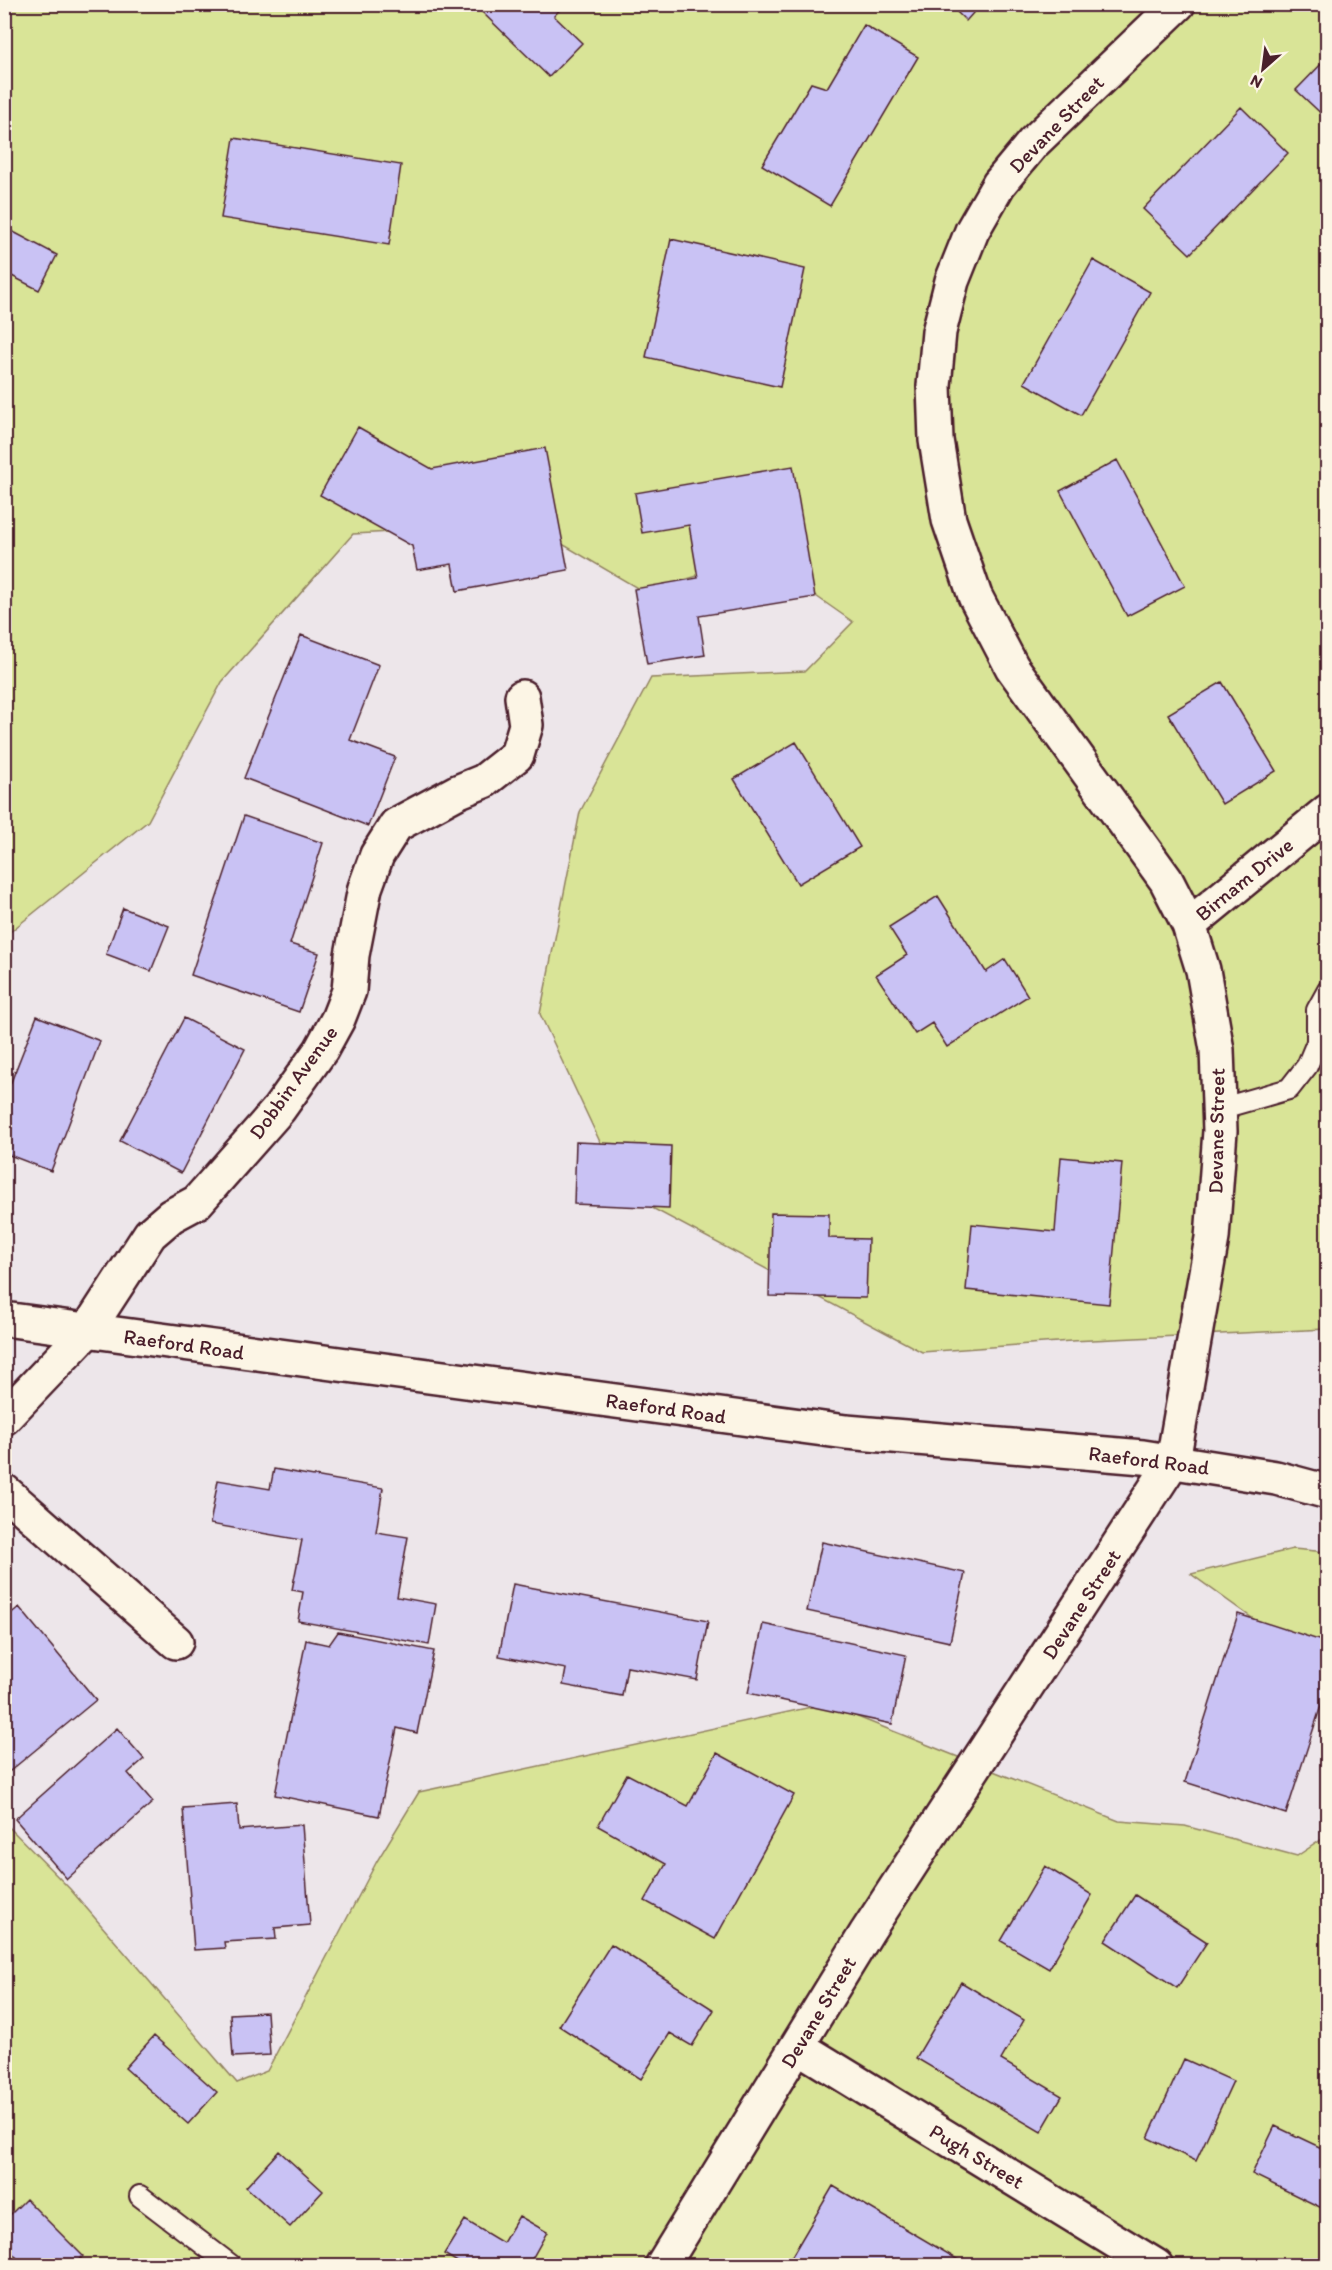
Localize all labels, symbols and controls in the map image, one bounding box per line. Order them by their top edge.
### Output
north arrow [1233,39,1293,99]
street label: Devane Street [1003,70,1109,178]
text: N [1247,71,1265,93]
street label: Birnam Drive [1190,832,1298,926]
street label: Dobbin Avenue [243,1020,343,1144]
street label: Devane Street [1202,1068,1230,1194]
street label: Raeford Road [122,1323,246,1365]
street label: Raeford Road [604,1387,728,1429]
street label: Raeford Road [1087,1440,1211,1480]
street label: Devane Street [1036,1544,1126,1664]
street label: Devane Street [775,1951,861,2072]
street label: Pugh Street [925,2118,1029,2194]

